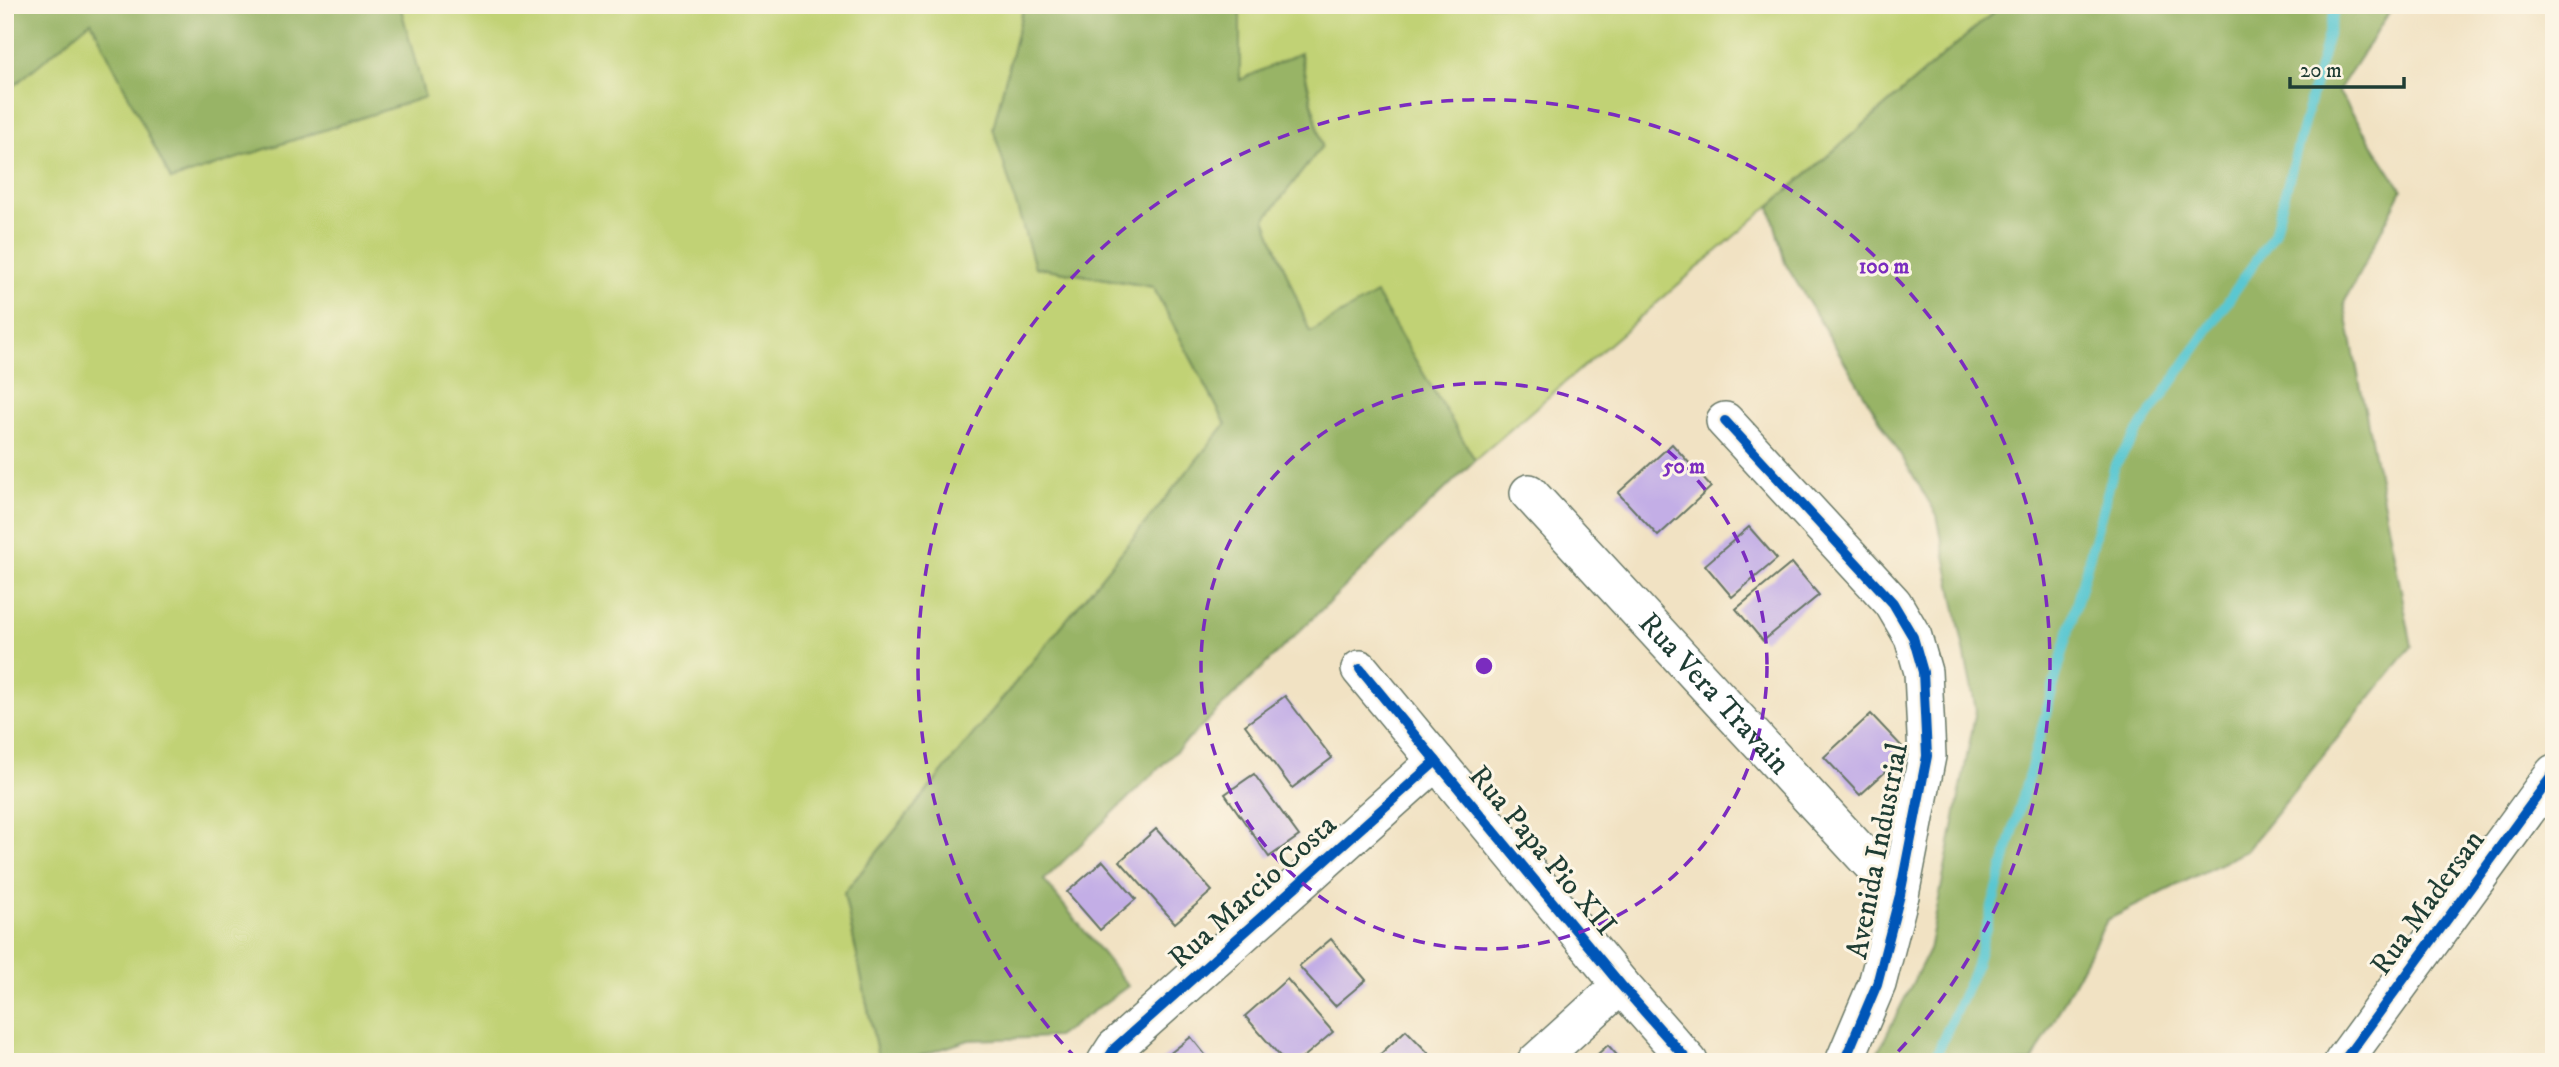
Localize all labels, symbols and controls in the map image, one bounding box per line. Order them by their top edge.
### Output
scale bar [2290,46,2403,90]
text: 20 m [2300,58,2342,84]
text: 100 m [1859,254,1909,280]
text: 50 m [1662,454,1705,480]
street label: Rua Vera Travain [1630,605,1798,782]
centre of rings [1472,654,1496,678]
street label: Avenida Industrial [1839,740,1917,962]
street label: Rua Papa Pio XII [1460,758,1624,944]
street label: Rua Marcio Costa [1161,807,1345,977]
street label: Rua Madersan [2363,823,2493,983]

